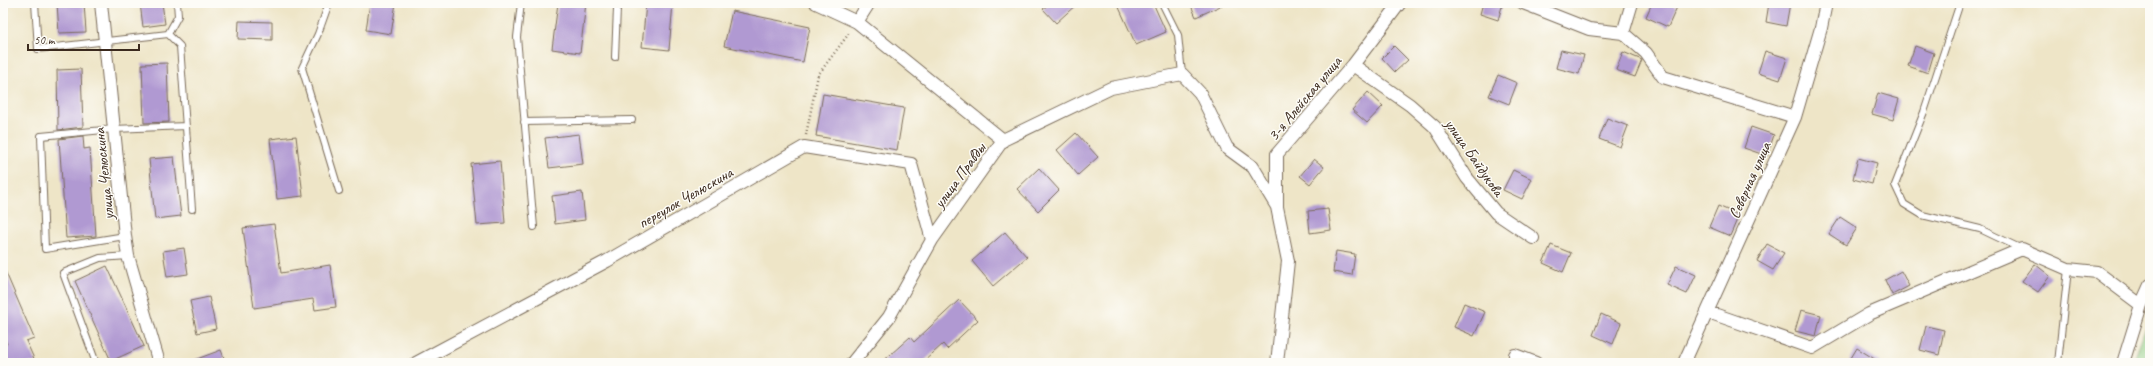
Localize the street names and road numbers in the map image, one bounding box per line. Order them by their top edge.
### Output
street label: 3-я Алейская улица [1263,51,1347,145]
street label: улица Байдукова [1440,114,1509,201]
street label: улица Челюскина [89,126,119,222]
street label: улица Правды [929,138,991,213]
street label: Северная улица [1724,138,1776,222]
street label: переулок Челюскина [635,162,738,233]

